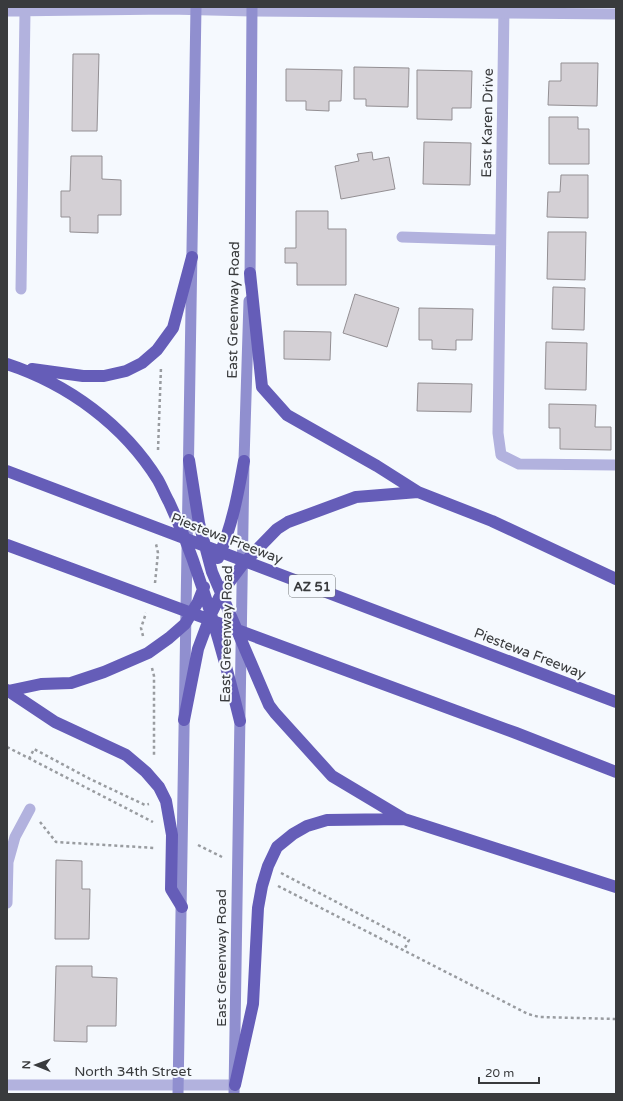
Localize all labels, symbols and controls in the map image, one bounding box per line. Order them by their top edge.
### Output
street label: East Karen Drive [478,68,497,178]
street label: East Greenway Road [224,241,243,379]
street label: Piestewa Freeway [169,509,286,568]
street label: East Greenway Road [217,565,236,703]
road number: AZ 51 [289,575,335,597]
street label: Piestewa Freeway [472,624,589,683]
street label: East Greenway Road [213,889,230,1027]
north arrow [16,1045,56,1085]
scale bar [479,1059,539,1085]
text: N [20,1060,33,1069]
street label: North 34th Street [74,1063,192,1080]
text: 20 m [485,1066,514,1080]

